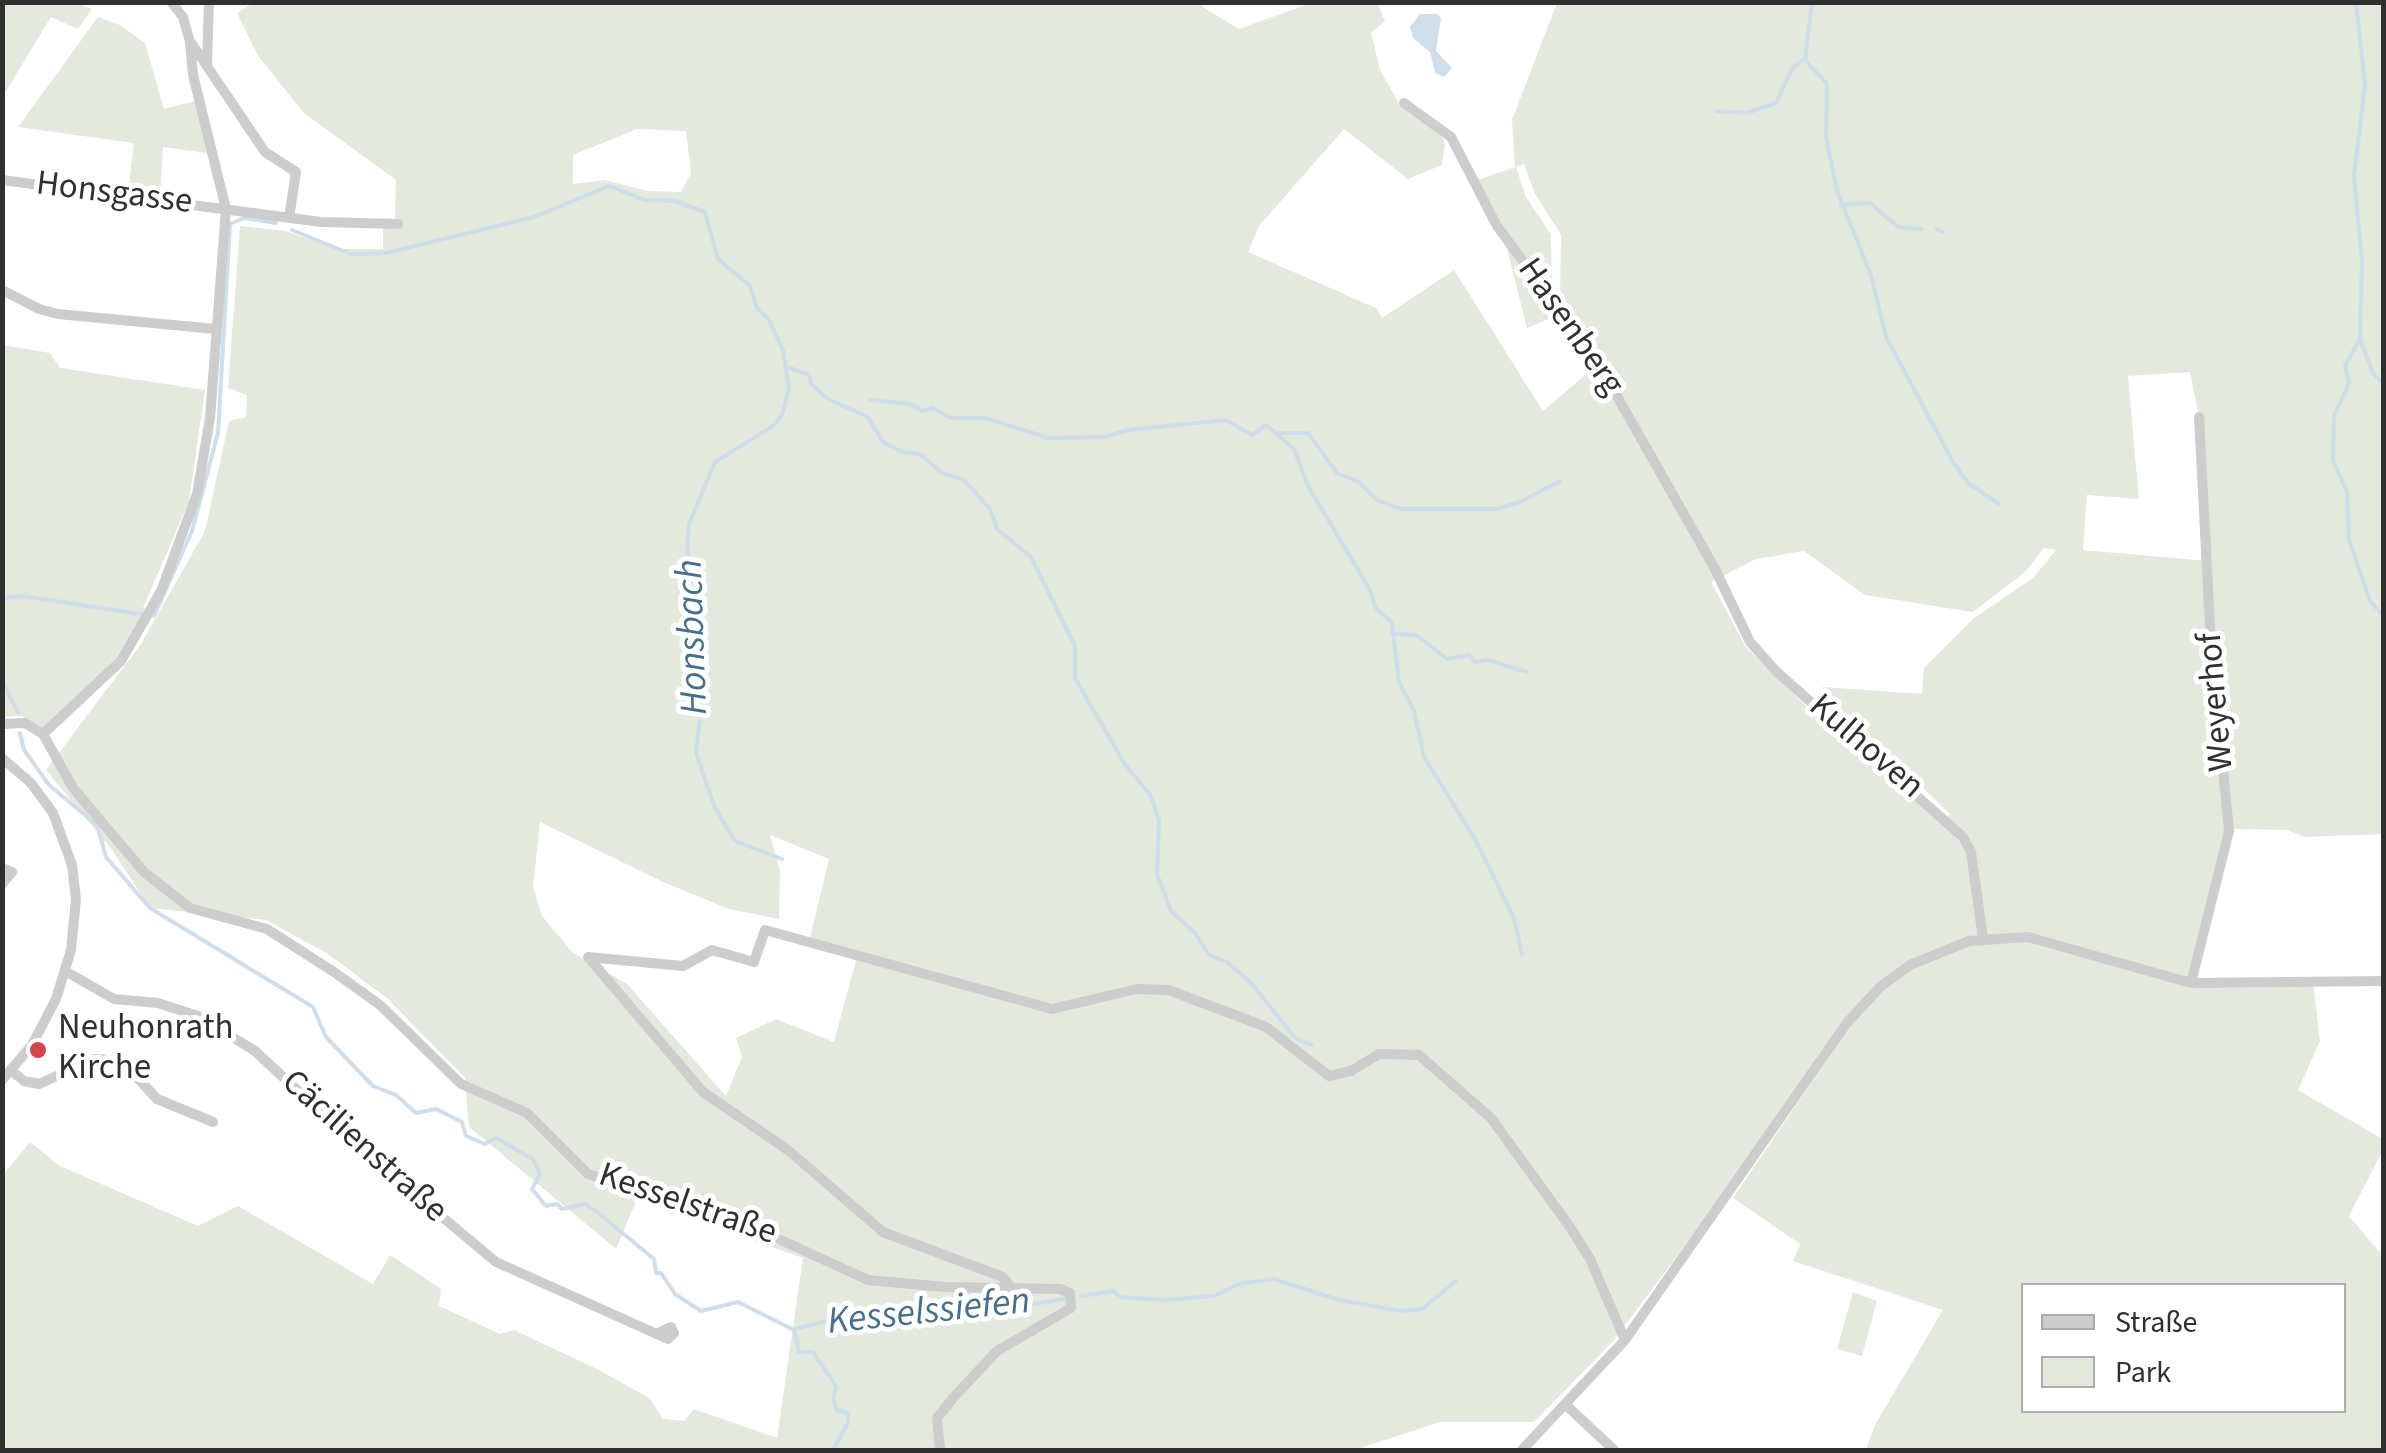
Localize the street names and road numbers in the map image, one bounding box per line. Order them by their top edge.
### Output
street label: Honsgasse [34,165,194,225]
street label: Hasenberg [1507,251,1631,405]
street label: Weyerhof [2191,631,2245,773]
street label: Kulhoven [1799,687,1931,809]
street label: Cäcilienstraße [271,1063,455,1233]
street label: Kesselstraße [593,1156,781,1256]

